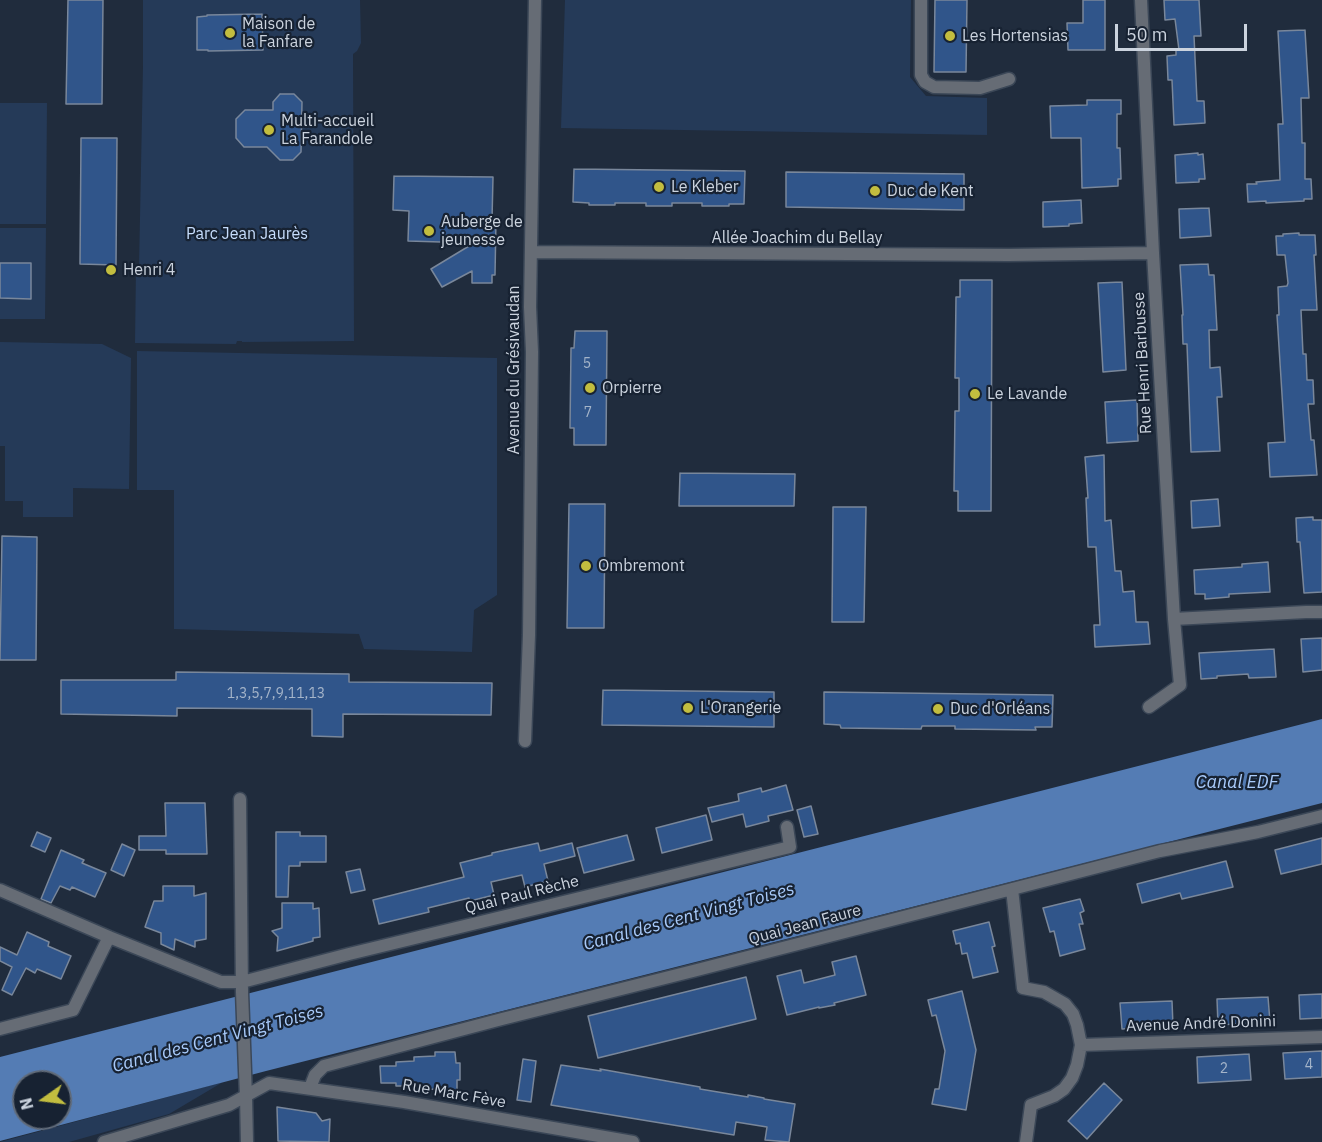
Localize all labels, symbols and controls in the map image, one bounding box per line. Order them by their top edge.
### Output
scale bar [1118,12,1250,50]
place label: Maison de la Fanfare [242,14,315,52]
text: 50 m [1126,23,1168,46]
marker: Maison de la Fanfare [223,26,237,40]
place label: Les Hortensias [962,26,1068,46]
marker: Les Hortensias [943,29,957,43]
place label: Multi-accueil La Farandole [281,111,374,149]
marker: Multi-accueil La Farandole [262,123,276,137]
place label: Le Kleber [671,177,739,197]
marker: Le Kleber [652,180,666,194]
place label: Duc de Kent [887,181,974,201]
marker: Duc de Kent [868,184,882,198]
place label: Auberge de jeunesse [441,212,523,250]
park label: Parc Jean Jaurès [186,224,308,244]
marker: Auberge de jeunesse [422,224,436,238]
street label: Allée Joachim du Bellay [711,228,883,248]
place label: Henri 4 [123,260,175,280]
marker: Henri 4 [104,263,118,277]
street label: Avenue du Grésivaudan [504,285,524,455]
street label: Rue Henri Barbusse [1130,291,1156,435]
house number: 5 [583,356,591,372]
place label: Orpierre [602,378,662,398]
marker: Orpierre [583,381,597,395]
place label: Le Lavande [987,384,1067,404]
marker: Le Lavande [968,387,982,401]
house number: 7 [584,405,592,421]
place label: Ombremont [598,556,685,576]
marker: Ombremont [579,559,593,573]
house number: 1,3,5,7,9,11,13 [227,686,325,702]
place label: L'Orangerie [700,698,781,718]
place label: Duc d'Orléans [950,699,1050,719]
marker: L'Orangerie [681,701,695,715]
marker: Duc d'Orléans [931,702,945,716]
water label: Canal EDF [1196,772,1278,794]
street label: Quai Paul Rèche [463,872,581,918]
water label: Canal des Cent Vingt Toises [581,878,797,956]
street label: Quai Jean Faure [747,901,863,949]
water label: Canal des Cent Vingt Toises [110,1000,326,1078]
street label: Avenue André Donini [1126,1012,1276,1036]
house number: 4 [1305,1057,1313,1073]
house number: 2 [1220,1061,1228,1077]
north arrow [12,1070,72,1130]
street label: Rue Marc Fève [401,1075,507,1113]
text: N [15,1096,38,1112]

